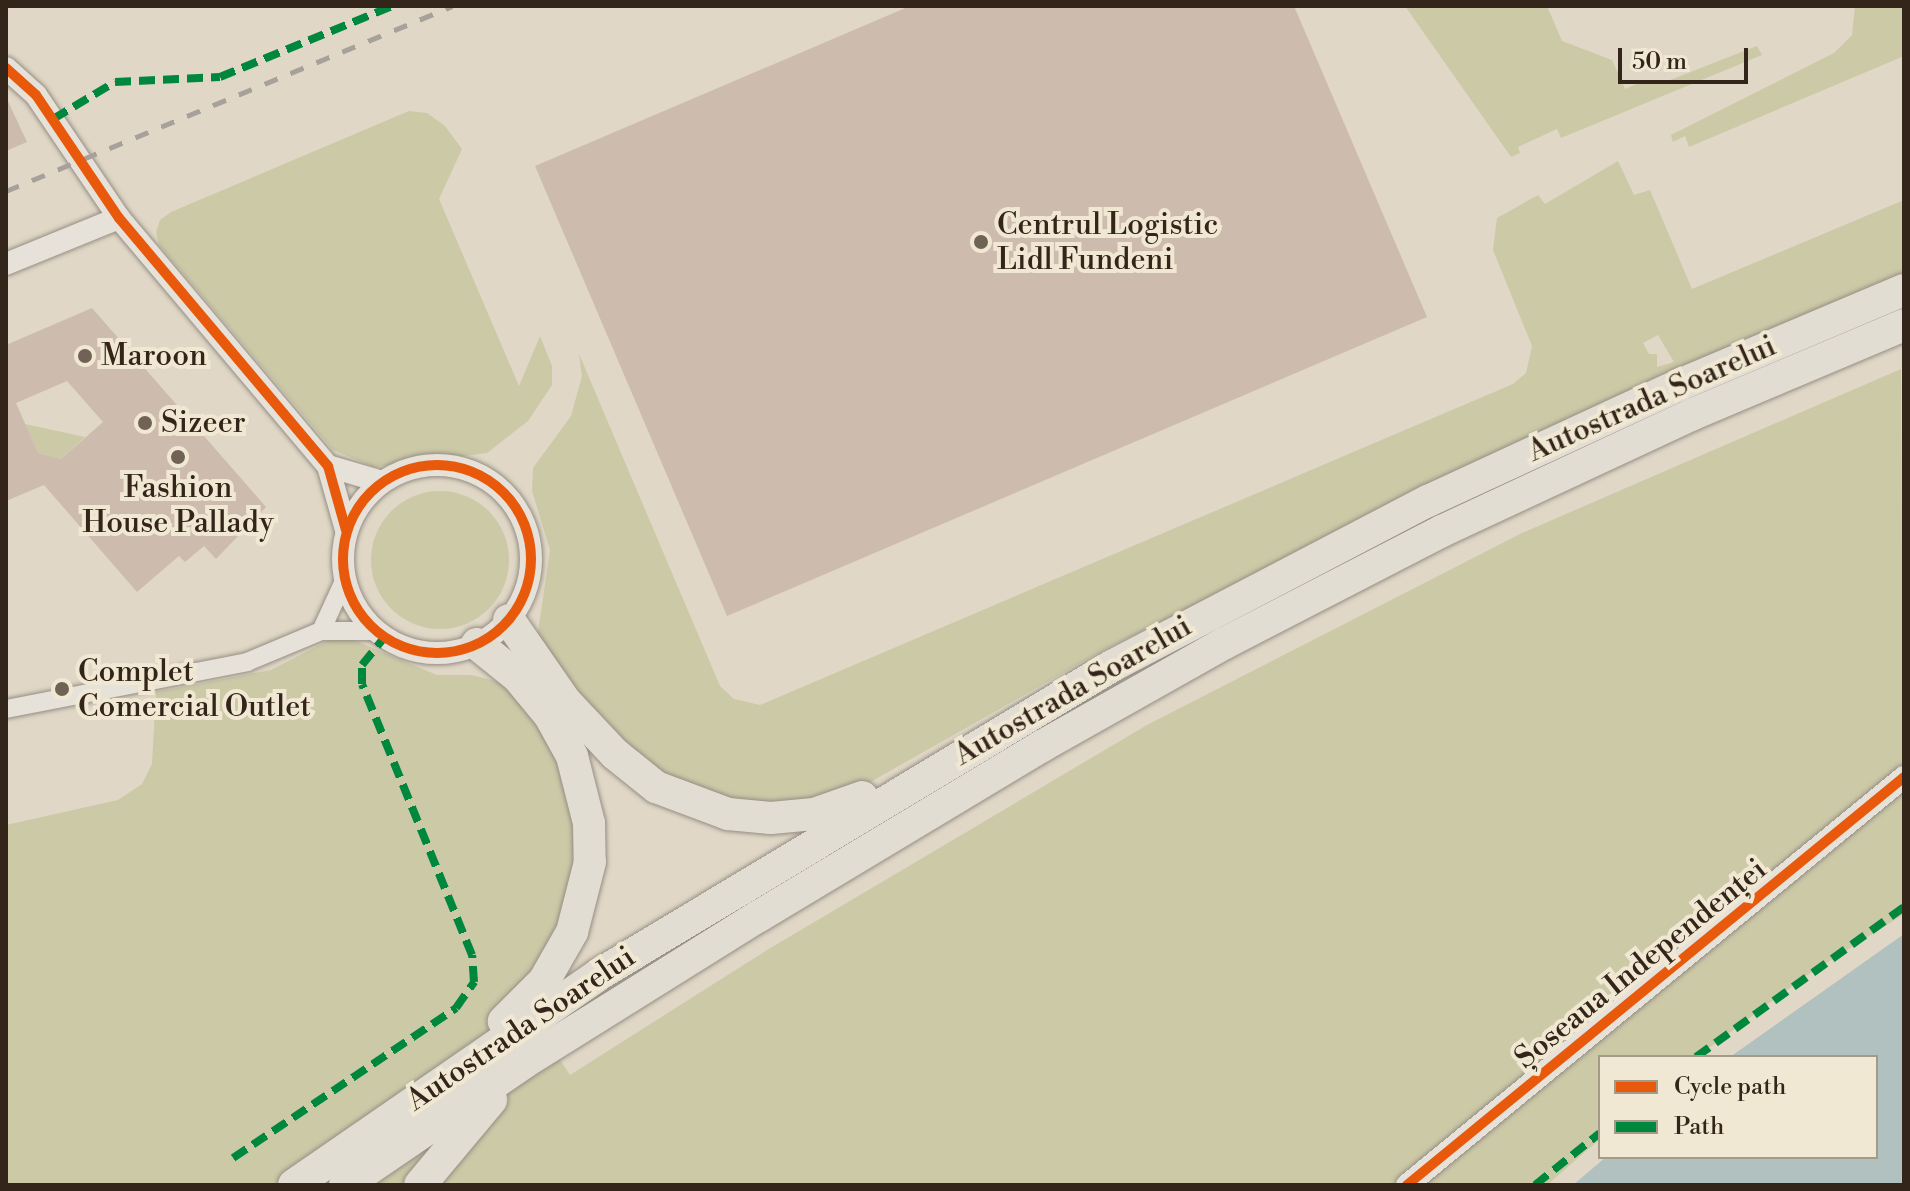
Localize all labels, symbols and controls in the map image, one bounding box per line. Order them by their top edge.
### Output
scale bar [1622,32,1752,82]
text: 50 m [1632,47,1687,77]
place label: Centrul Logistic Lidl Fundeni [997,207,1218,278]
marker: Centrul Logistic Lidl Fundeni [972,233,990,251]
street label: Autostrada Soarelui [1522,328,1782,470]
place label: Maroon [101,338,207,374]
marker: Maroon [76,347,94,365]
place label: Sizeer [161,405,246,441]
marker: Sizeer [136,414,154,432]
marker: Fashion House Pallady [169,448,187,466]
place label: Fashion House Pallady [82,470,274,540]
street label: Autostrada Soarelui [948,608,1198,774]
place label: Complet Comercial Outlet [78,654,311,724]
marker: Complet Comercial Outlet [53,680,71,698]
street label: Șoseaua Independenței [1508,851,1774,1077]
street label: Autostrada Soarelui [400,939,642,1119]
legend [1598,1055,1878,1159]
text: Cycle path [1674,1072,1786,1102]
text: Path [1674,1112,1724,1142]

